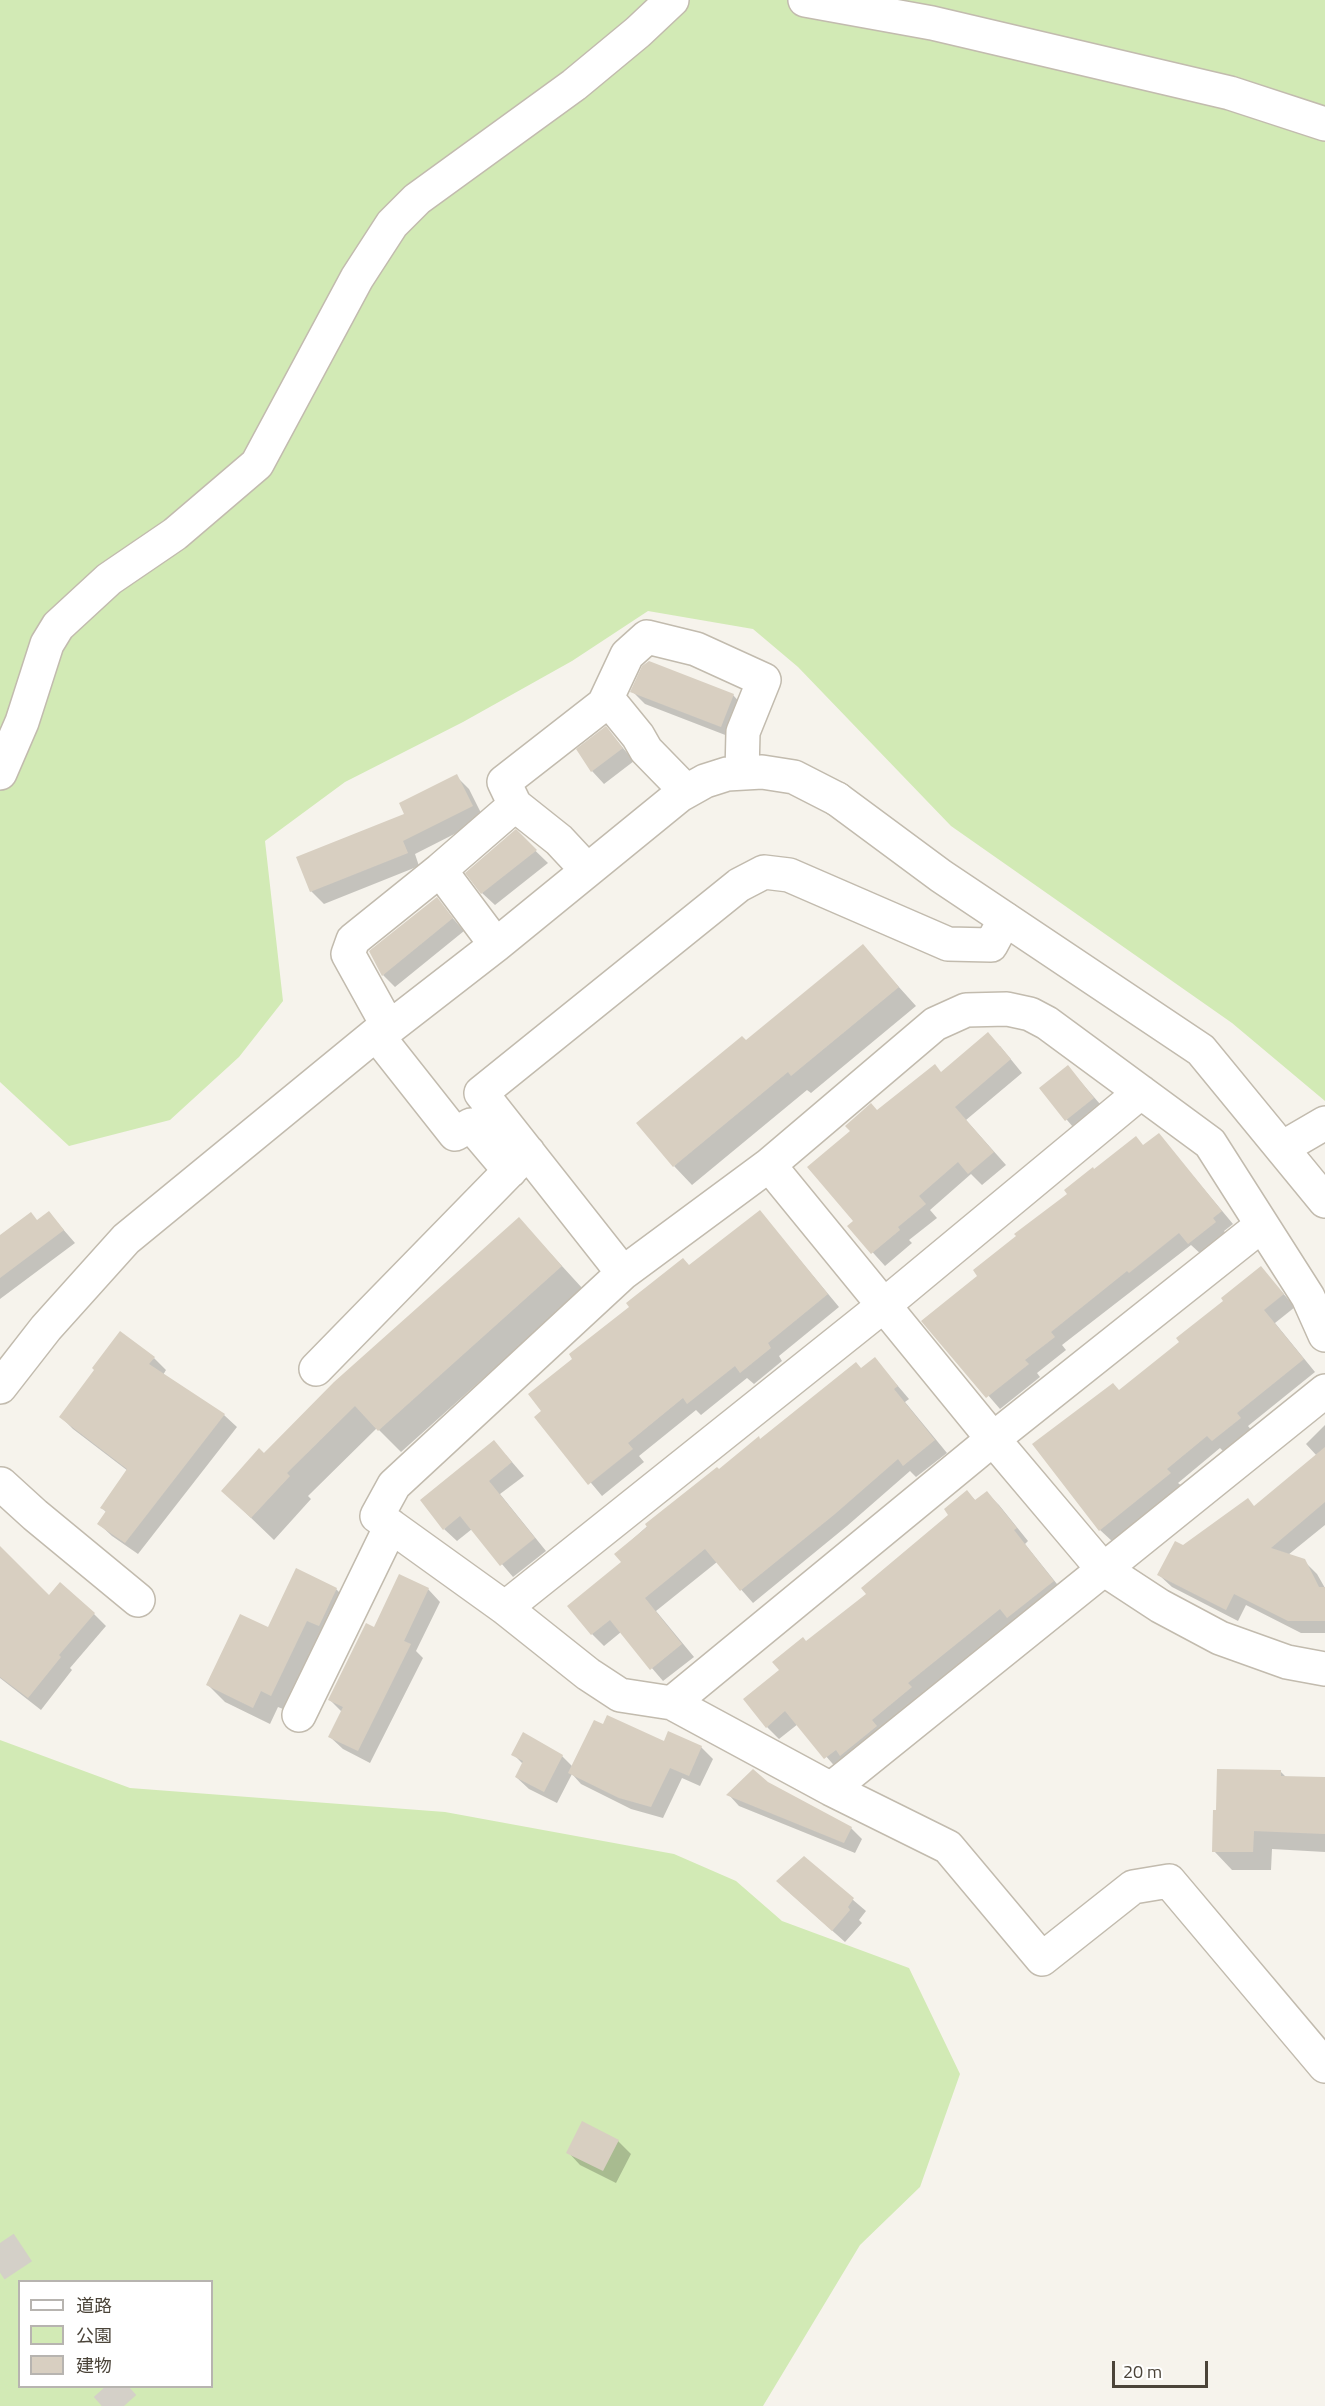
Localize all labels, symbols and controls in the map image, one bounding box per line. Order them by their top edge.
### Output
legend [18,2280,213,2388]
text: 道路 [76,2292,112,2319]
text: 公園 [76,2322,112,2349]
scale bar [1115,2349,1211,2387]
text: 建物 [76,2352,112,2379]
text: 20 m [1123,2358,1162,2385]

